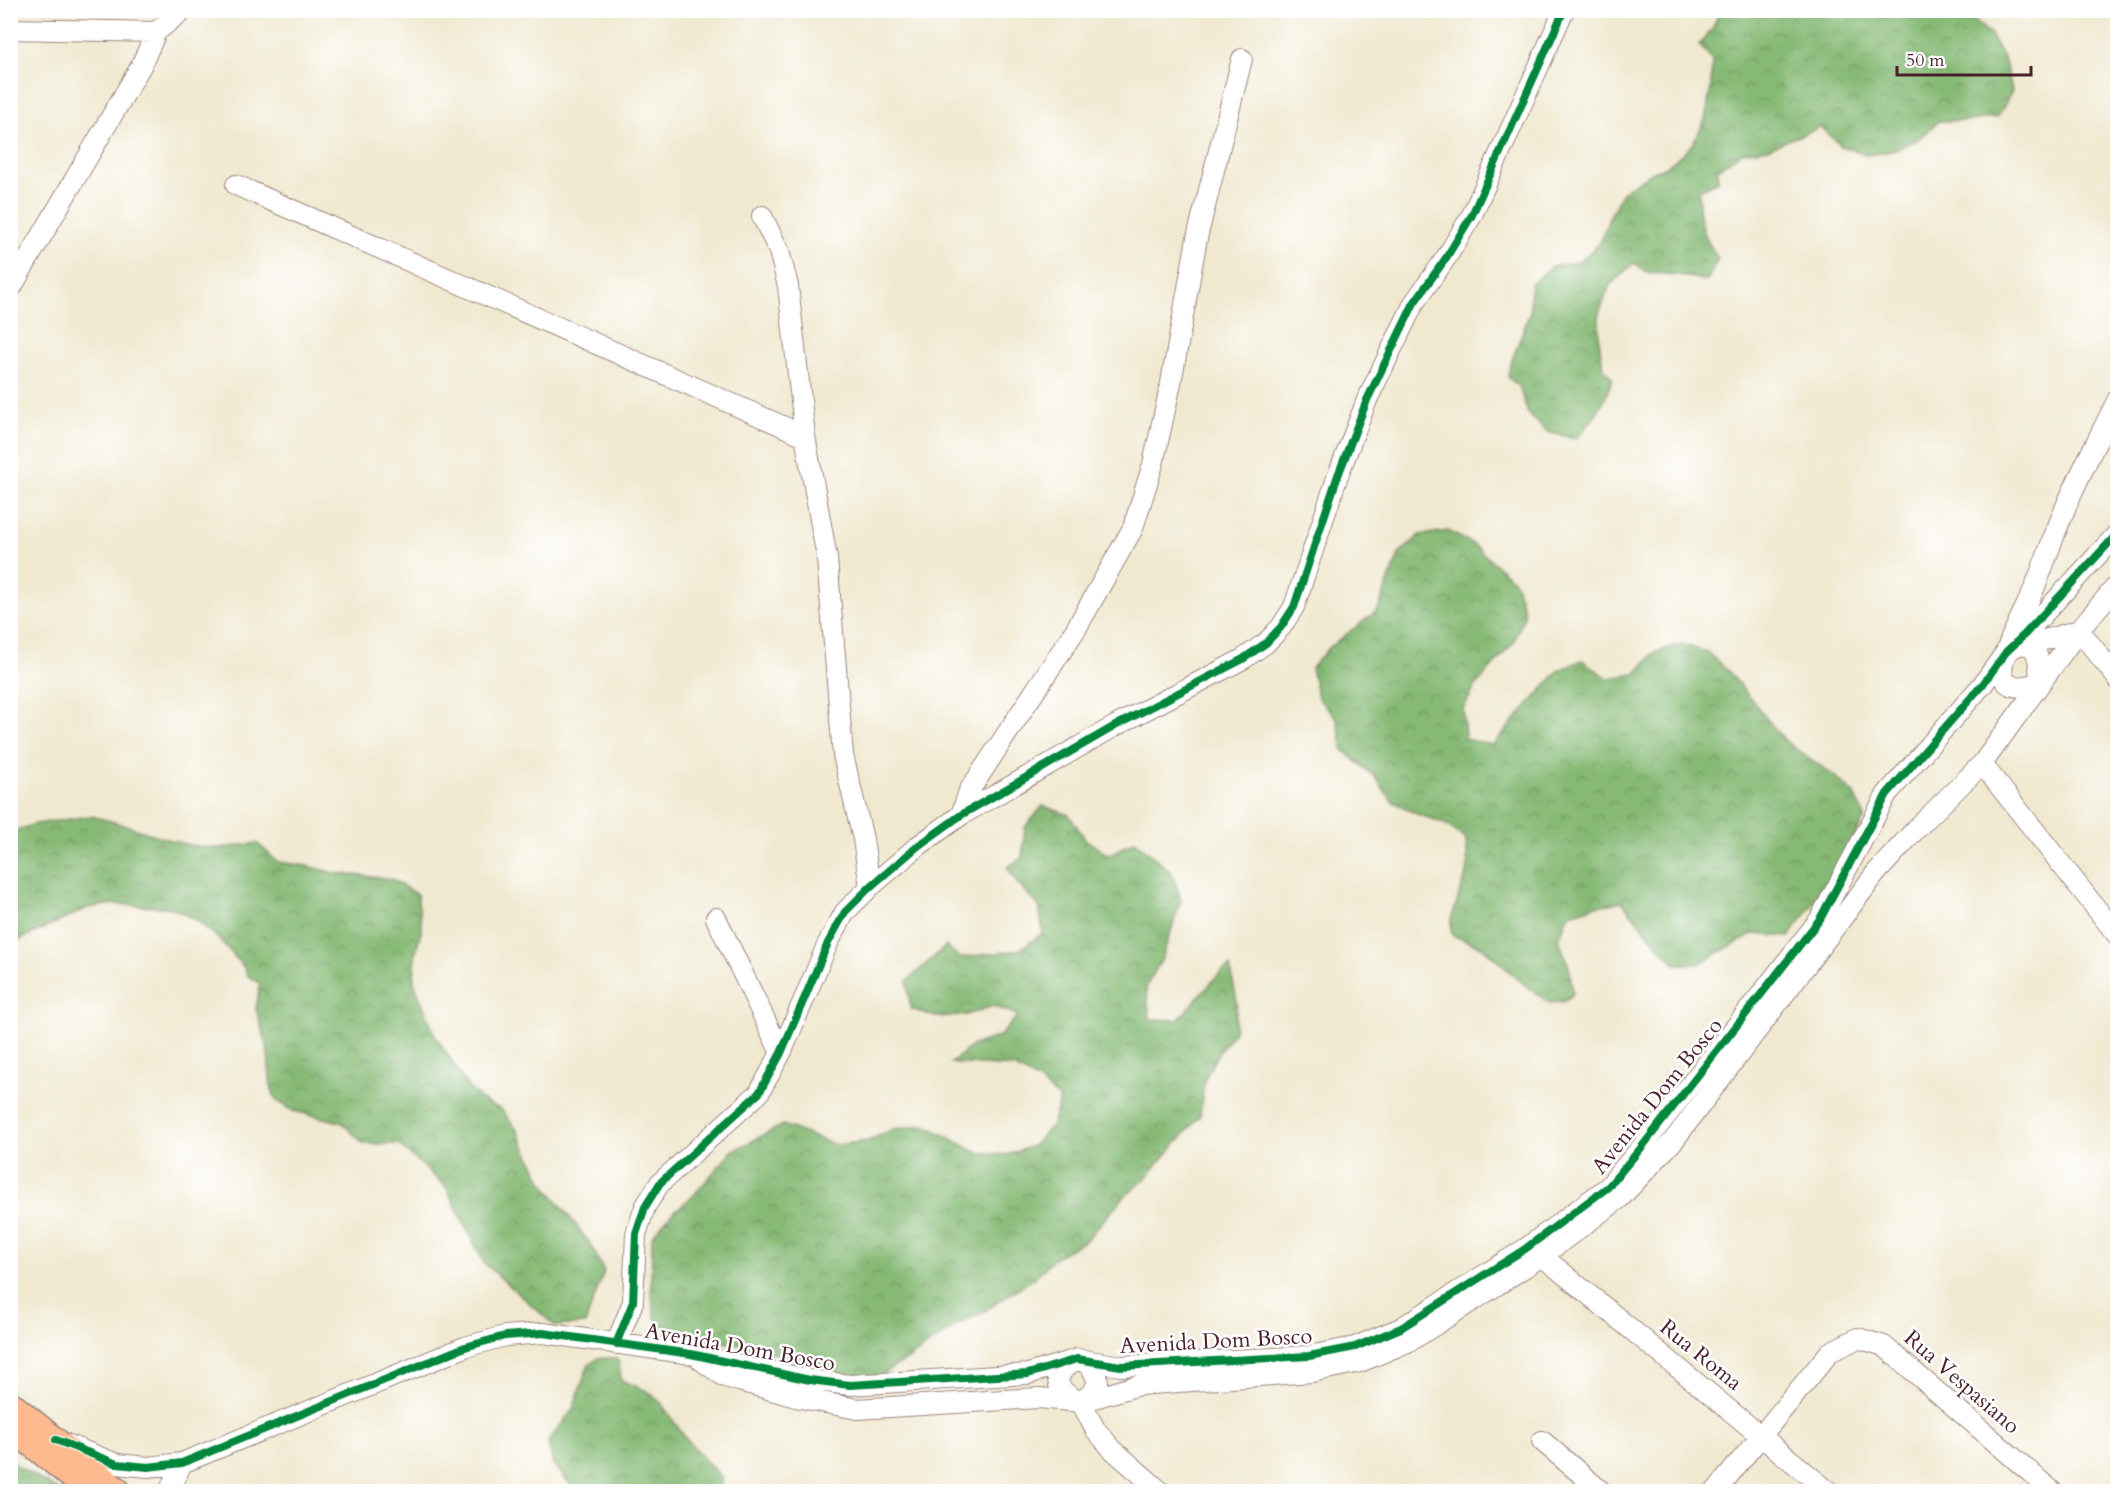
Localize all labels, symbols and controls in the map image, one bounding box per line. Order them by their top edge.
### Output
scale bar [1897,39,2030,77]
text: 50 m [1906,48,1945,73]
street label: Avenida Dom Bosco [1585,1011,1729,1180]
street label: Rua Roma [1653,1313,1749,1398]
street label: Avenida Dom Bosco [642,1315,838,1379]
street label: Avenida Dom Bosco [1119,1321,1313,1361]
street label: Rua Vespasiano [1897,1323,2027,1441]

